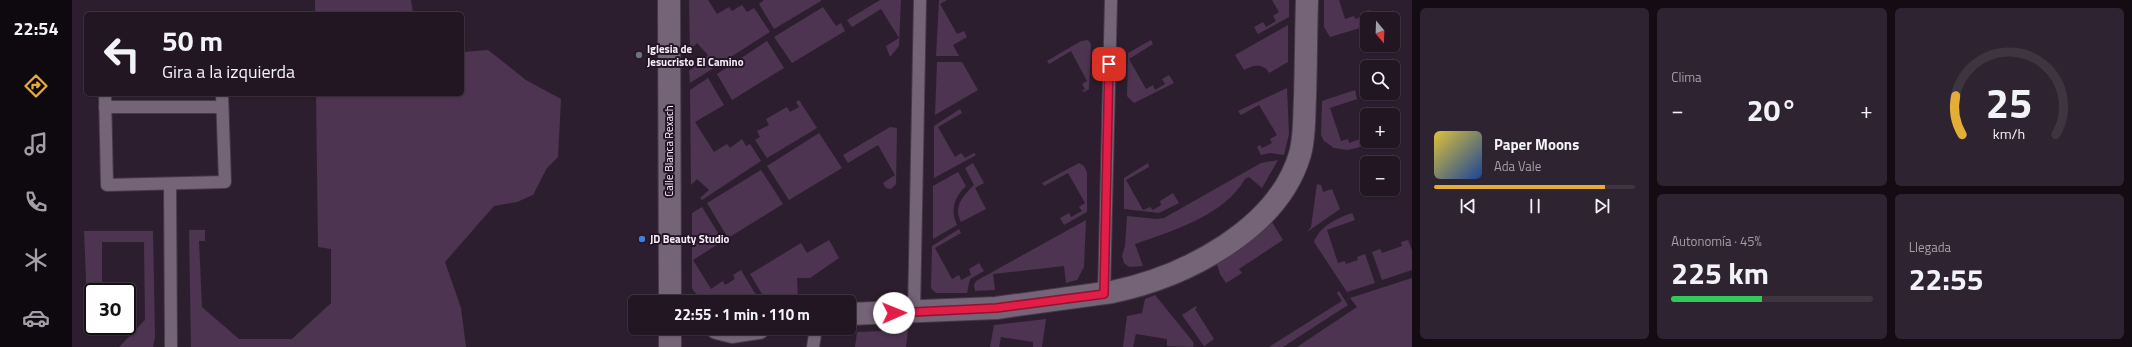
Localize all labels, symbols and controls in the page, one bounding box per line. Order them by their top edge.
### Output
north arrow [1360,12,1400,52]
map controls [1360,12,1400,196]
text: 22:54 [14,15,58,42]
text: 50 m [162,19,223,62]
icon: left [96,28,148,80]
place label: Iglesia de Jesucristo El Camino [647,41,744,70]
pin [1092,47,1126,81]
marker: Iglesia de Jesucristo El Camino [634,50,644,60]
icon: arrive [1098,53,1120,75]
text: Gira a la izquierda [162,58,295,85]
button: search [1360,60,1400,100]
text: Clima [1671,67,1702,87]
text: 25 [1986,71,2033,134]
icon: directions [22,72,50,100]
text: 20° [1747,87,1797,133]
text: − [1671,93,1684,127]
text: + [1860,93,1873,127]
street label: Calle Blanca Rexach [661,105,677,197]
button: + [1360,108,1400,148]
text: km/h [1993,123,2025,145]
icon: music [22,130,50,158]
text: Paper Moons [1494,133,1579,156]
button: − [1360,156,1400,196]
text: Ada Vale [1494,156,1541,176]
icon: phone [22,188,50,216]
icon: previous [1457,195,1479,217]
icon: pause [1524,195,1546,217]
icon: next [1591,195,1613,217]
place label: JD Beauty Studio [650,231,730,247]
text: Autonomía · 45% [1671,231,1762,251]
marker: JD Beauty Studio [637,234,647,244]
text: Llegada [1909,237,1951,257]
icon: climate [22,246,50,274]
text: 225 km [1671,250,1769,296]
text: 22:55 [1909,256,1984,302]
speed limit sign: 30 [84,283,136,335]
position arrow [873,292,915,334]
text: 22:55 · 1 min · 110 m [674,303,810,326]
icon: car [22,304,50,332]

